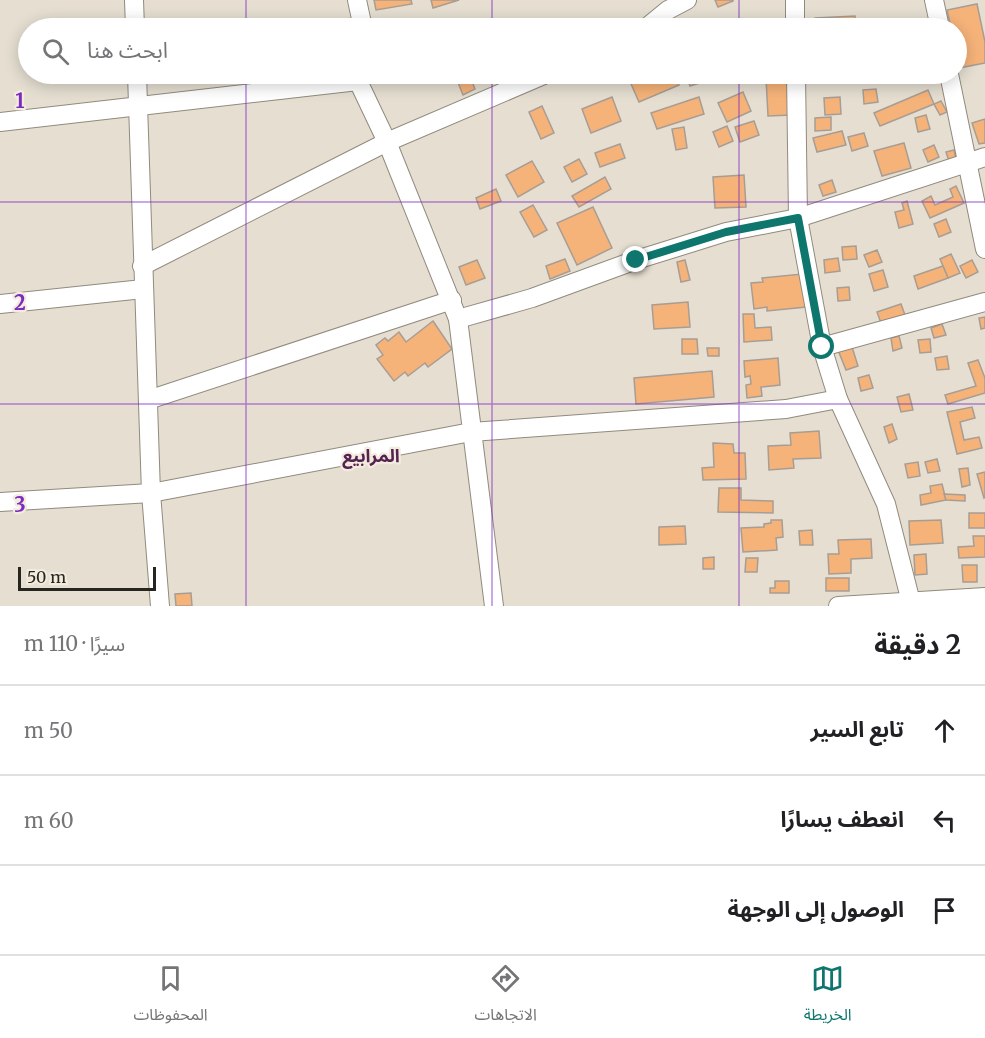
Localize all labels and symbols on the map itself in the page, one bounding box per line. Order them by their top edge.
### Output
text: 1 [15,88,25,113]
route end [622,246,648,272]
text: 2 [14,290,26,315]
route start [808,333,834,359]
district label: المرابيع [342,444,400,469]
text: 3 [14,492,26,517]
scale bar [18,564,156,592]

